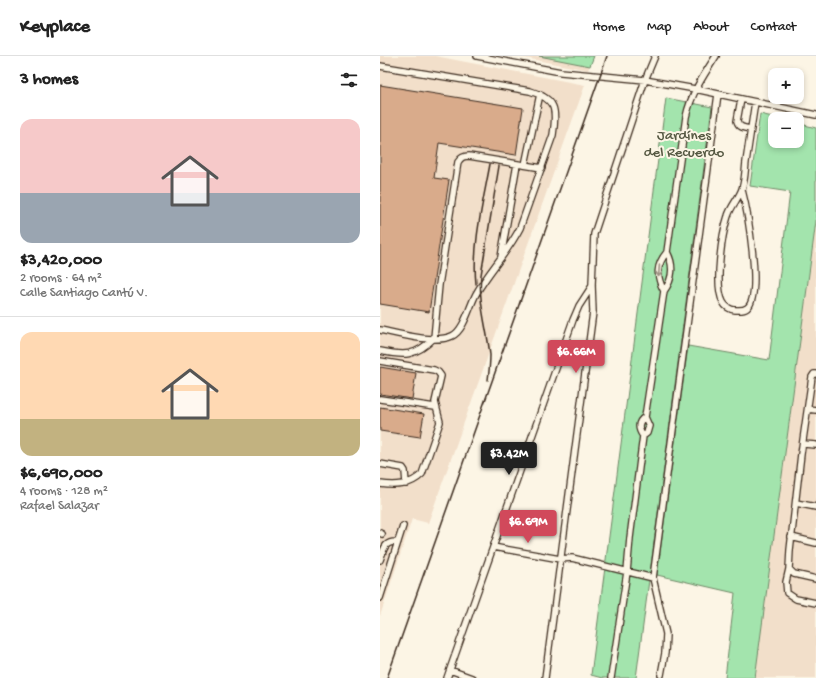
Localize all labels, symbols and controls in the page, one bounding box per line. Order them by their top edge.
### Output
text: Keyplace [20,16,90,39]
text: Home [593,19,625,36]
text: Map [647,19,671,36]
text: About [693,19,729,36]
text: Contact [751,19,796,36]
map controls [768,68,804,148]
button: + [768,68,804,104]
icon: filters [338,69,360,91]
text: 3 homes [20,70,78,90]
button: − [768,112,804,148]
park label: Jardínes del Recuerdo [644,127,725,162]
icon: home [154,145,226,217]
text: $3,420,000 [20,251,102,271]
one-way arrow [655,264,662,277]
text: 2 rooms · 64 m² [20,271,102,286]
text: Calle Santiago Cantú V. [20,286,148,301]
pin: $6.66M [543,340,609,374]
text: $6.66M [557,345,595,360]
icon: home [154,358,226,430]
pin: $3.42M [476,442,542,476]
text: $3.42M [490,447,528,462]
text: $6,690,000 [20,464,103,484]
text: 4 rooms · 128 m² [20,484,108,499]
text: Rafael Salazar [20,499,99,514]
pin: $6.69M [495,510,561,544]
text: $6.69M [509,515,547,530]

